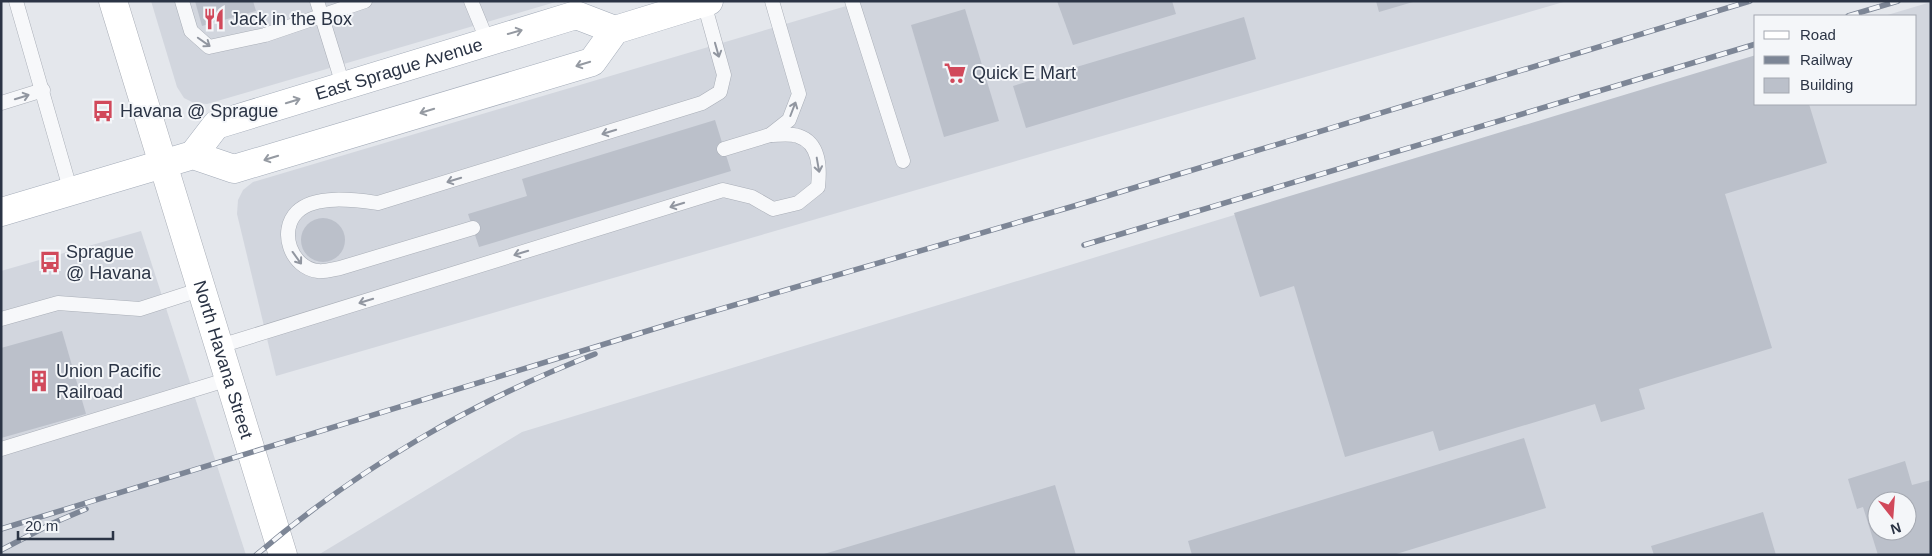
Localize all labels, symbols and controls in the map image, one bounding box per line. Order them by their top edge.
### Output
restaurant icon: Jack in the Box [201,6,227,32]
place label: Jack in the Box [230,9,352,29]
legend [1754,15,1917,105]
text: Road [1800,26,1836,43]
one-way arrow [507,27,523,37]
street label: East Sprague Avenue [313,34,485,104]
one-way arrow [197,37,211,47]
one-way arrow [713,41,722,57]
text: Railway [1800,51,1853,68]
one-way arrow [575,60,591,70]
supermarket icon: Quick E Mart [942,60,968,86]
place label: Quick E Mart [972,63,1076,83]
text: Building [1800,76,1853,93]
one-way arrow [14,91,30,101]
one-way arrow [285,95,301,105]
bus stop icon: Havana @ Sprague [90,98,116,124]
place label: Havana @ Sprague [120,101,278,121]
one-way arrow [789,102,798,117]
one-way arrow [419,107,435,117]
one-way arrow [602,127,618,137]
one-way arrow [264,153,280,163]
one-way arrow [813,157,823,173]
one-way arrow [446,175,462,185]
one-way arrow [669,200,685,210]
place label: Sprague @ Havana [66,242,152,283]
one-way arrow [514,248,530,258]
bus stop icon: Sprague @ Havana [37,249,63,275]
one-way arrow [292,251,302,265]
street label: North Havana Street [189,278,257,441]
one-way arrow [358,296,374,306]
place label: Union Pacific Railroad [56,361,161,402]
building icon: Union Pacific Railroad [26,368,52,394]
north arrow [1867,491,1917,541]
scale bar [18,508,112,540]
text: 20 m [25,517,58,534]
text: N [1889,519,1903,538]

